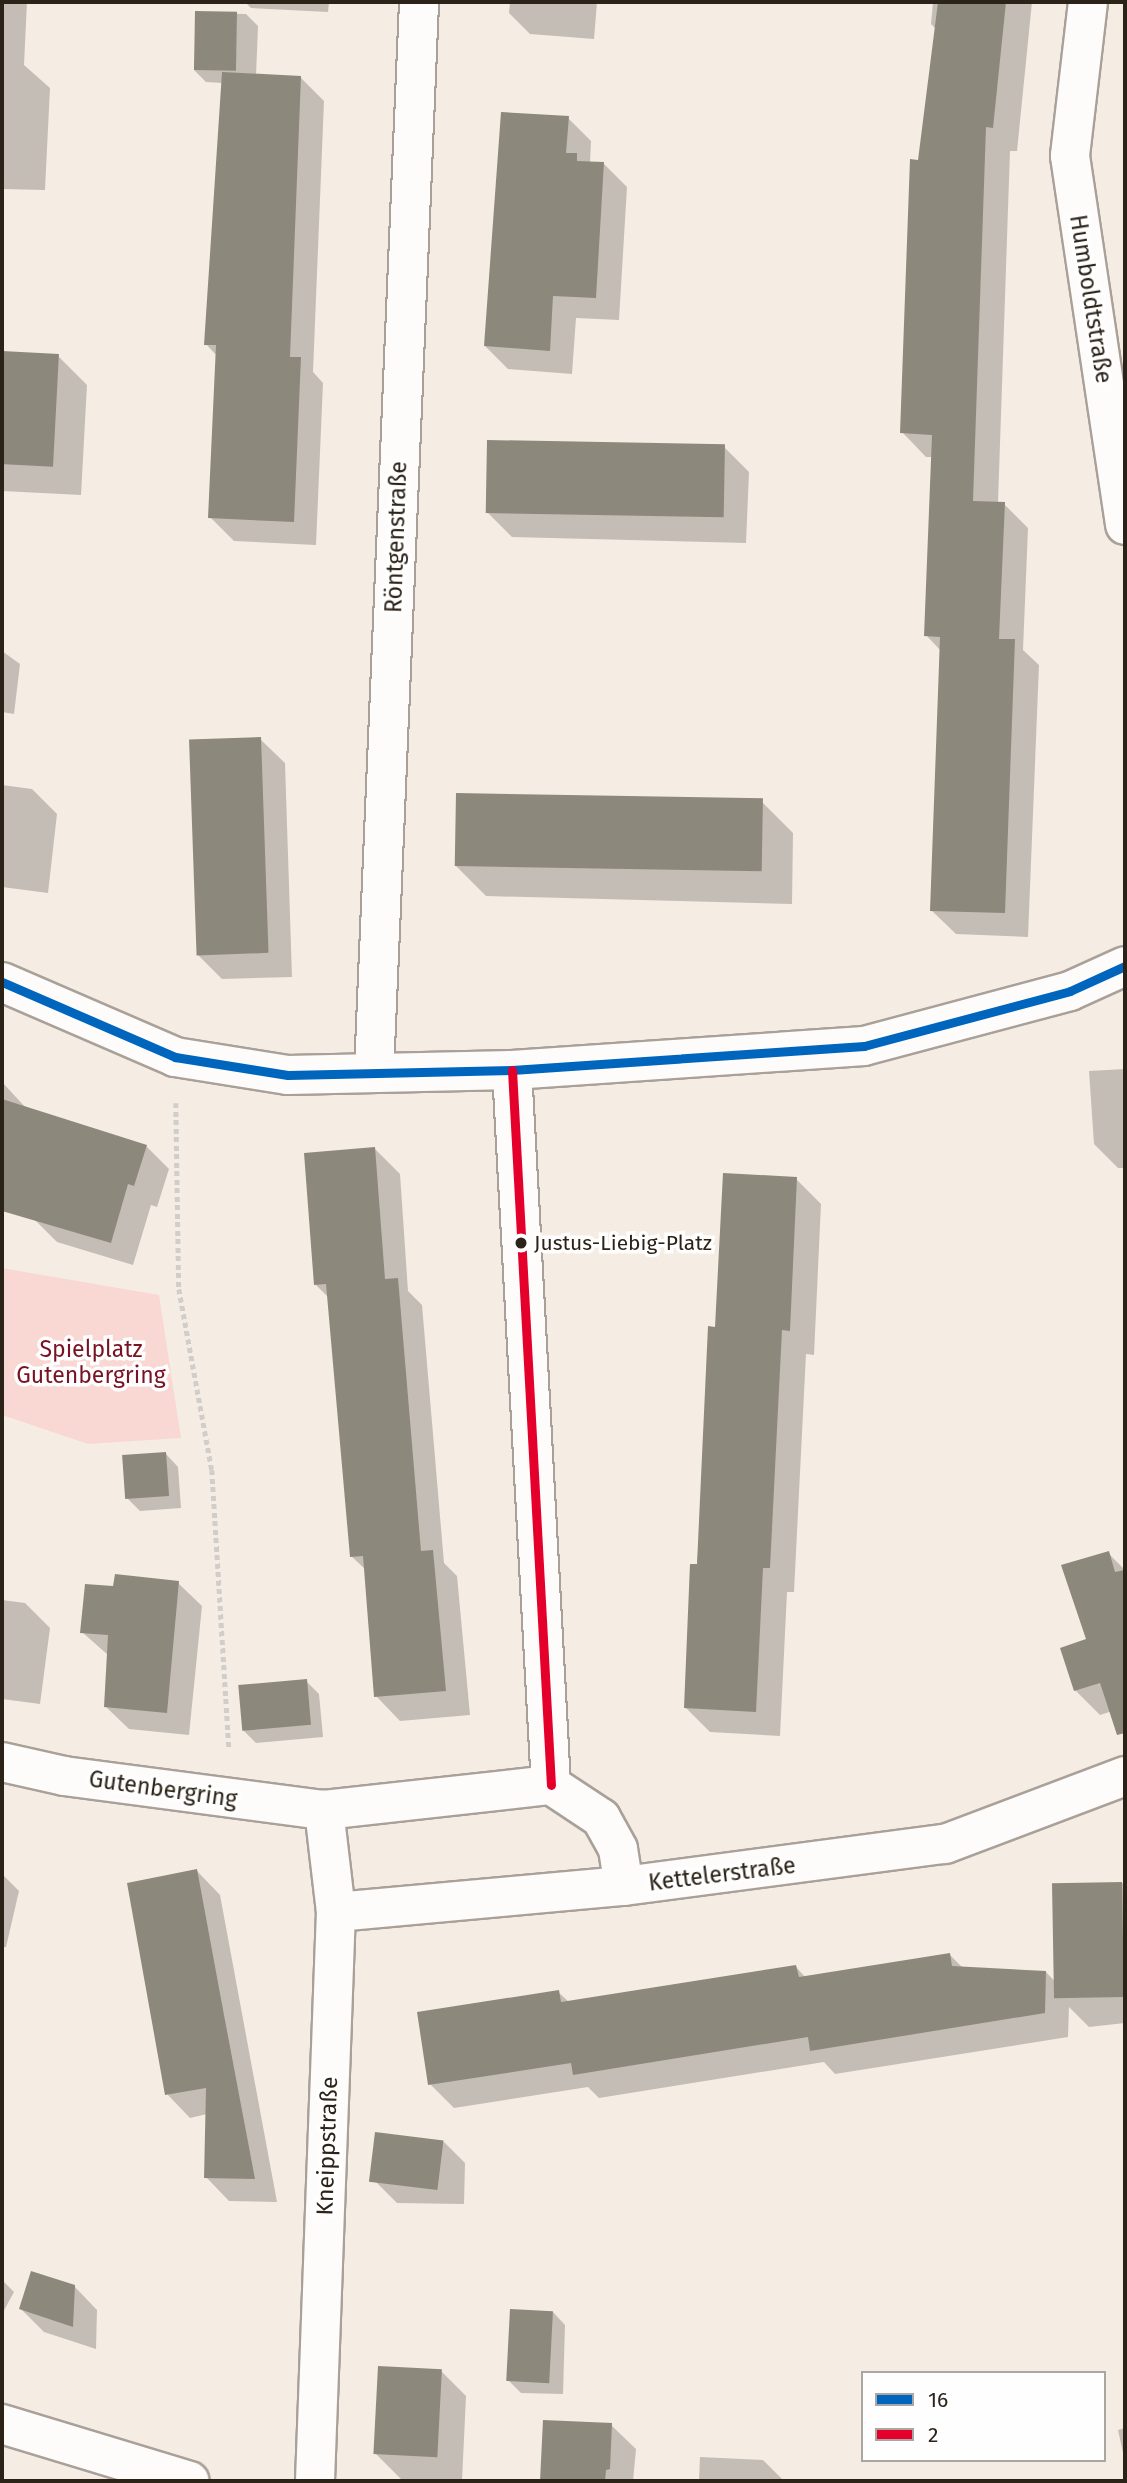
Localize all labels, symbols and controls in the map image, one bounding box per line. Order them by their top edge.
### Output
street label: Humboldtstraße [1064,213,1118,385]
street label: Röntgenstraße [380,461,412,613]
place label: Justus-Liebig-Platz [534,1230,712,1256]
marker: Justus-Liebig-Platz [514,1236,528,1250]
park label: Spielplatz Gutenbergring [16,1335,166,1389]
street label: Gutenbergring [87,1765,239,1813]
street label: Kettelerstraße [647,1851,797,1897]
street label: Kneippstraße [311,2076,343,2216]
legend [861,2371,1106,2462]
text: 16 [928,2387,948,2413]
text: 2 [928,2422,938,2448]

